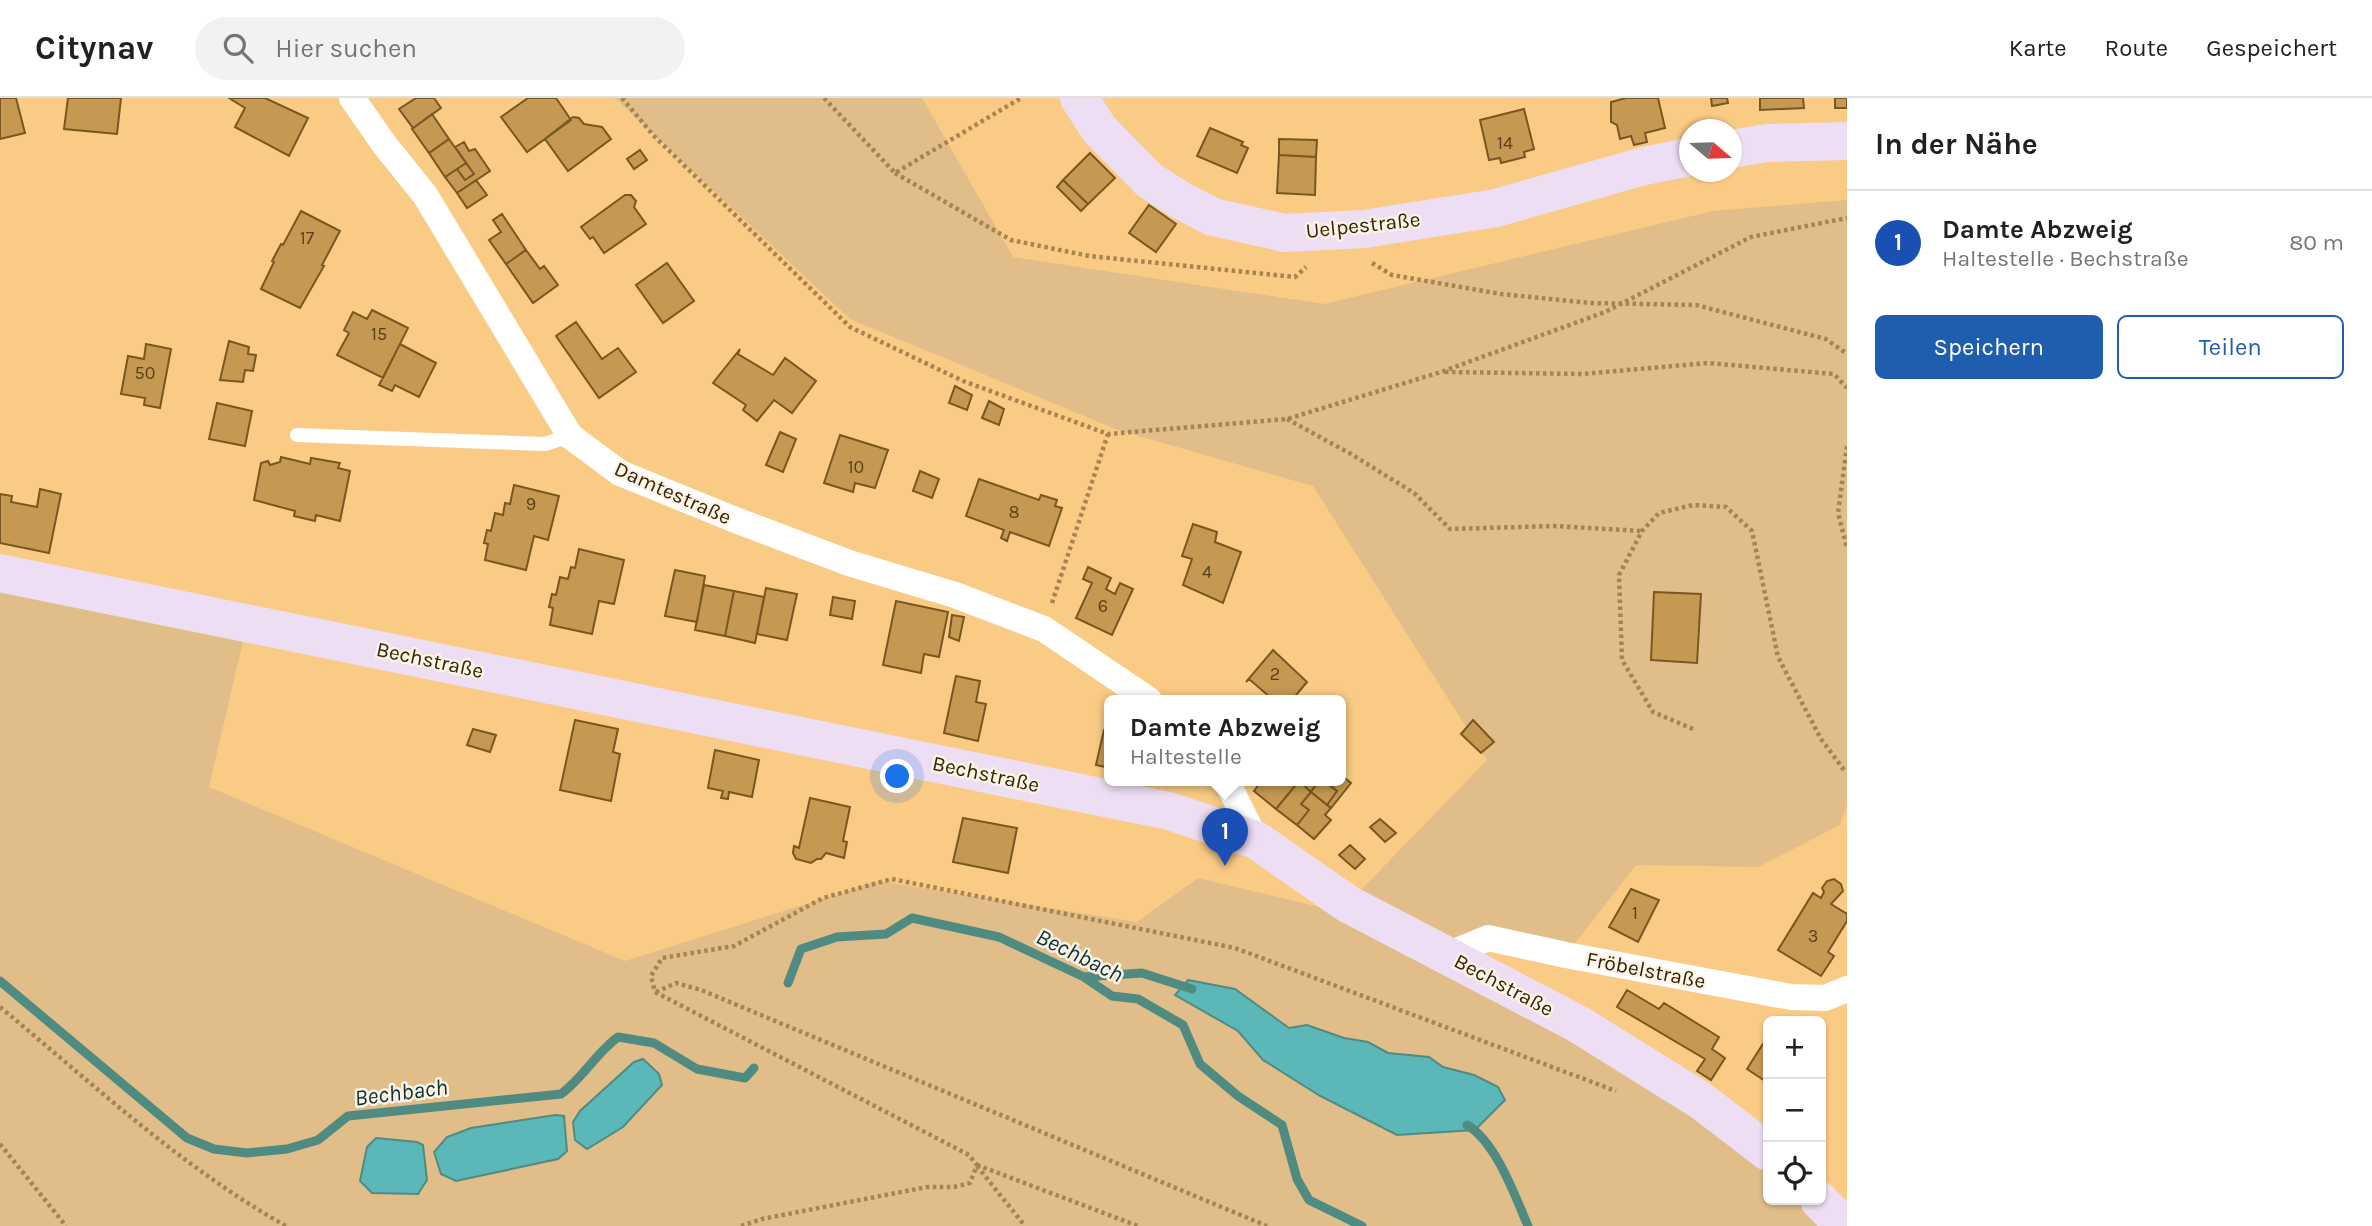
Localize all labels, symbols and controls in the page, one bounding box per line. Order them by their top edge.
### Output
search box [195,17,685,80]
text: Citynav [35,29,153,67]
icon: search [219,29,257,67]
text: Hier suchen [275,33,417,64]
text: Karte [2009,34,2067,62]
text: Route [2105,34,2168,62]
text: Gespeichert [2206,34,2337,62]
north arrow [1679,119,1742,182]
text: In der Nähe [1875,126,2038,162]
house number: 14 [1497,132,1513,154]
street label: Uelpestraße [1304,207,1422,243]
text: Damte Abzweig [1942,214,2133,245]
house number: 17 [300,227,315,249]
text: 1 [1894,229,1902,256]
text: 80 m [2289,229,2344,256]
text: Haltestelle · Bechstraße [1942,245,2189,272]
button: Speichern [1875,315,2103,379]
button: Teilen [2117,315,2344,379]
house number: 15 [371,323,387,345]
house number: 50 [135,362,155,384]
house number: 10 [848,456,864,478]
street label: Damtestraße [611,457,735,529]
house number: 9 [526,493,536,515]
house number: 8 [1008,501,1020,523]
house number: 4 [1202,561,1212,583]
house number: 6 [1098,595,1108,617]
street label: Bechstraße [374,637,486,683]
house number: 2 [1270,663,1280,685]
popup [1104,695,1346,786]
text: Damte Abzweig [1130,712,1320,743]
text: Haltestelle [1130,743,1242,770]
street label: Bechstraße [930,751,1042,797]
your location [880,759,914,793]
pin: 1 [1202,808,1248,866]
house number: 1 [1632,902,1638,924]
water label: Bechbach [1032,923,1128,988]
house number: 3 [1808,925,1818,947]
street label: Fröbelstraße [1584,947,1708,993]
street label: Bechstraße [1450,949,1558,1021]
map controls [1763,1016,1826,1205]
button: + [1763,1016,1826,1079]
water label: Bechbach [353,1073,449,1112]
button: − [1763,1079,1826,1142]
button: locate [1763,1142,1826,1205]

